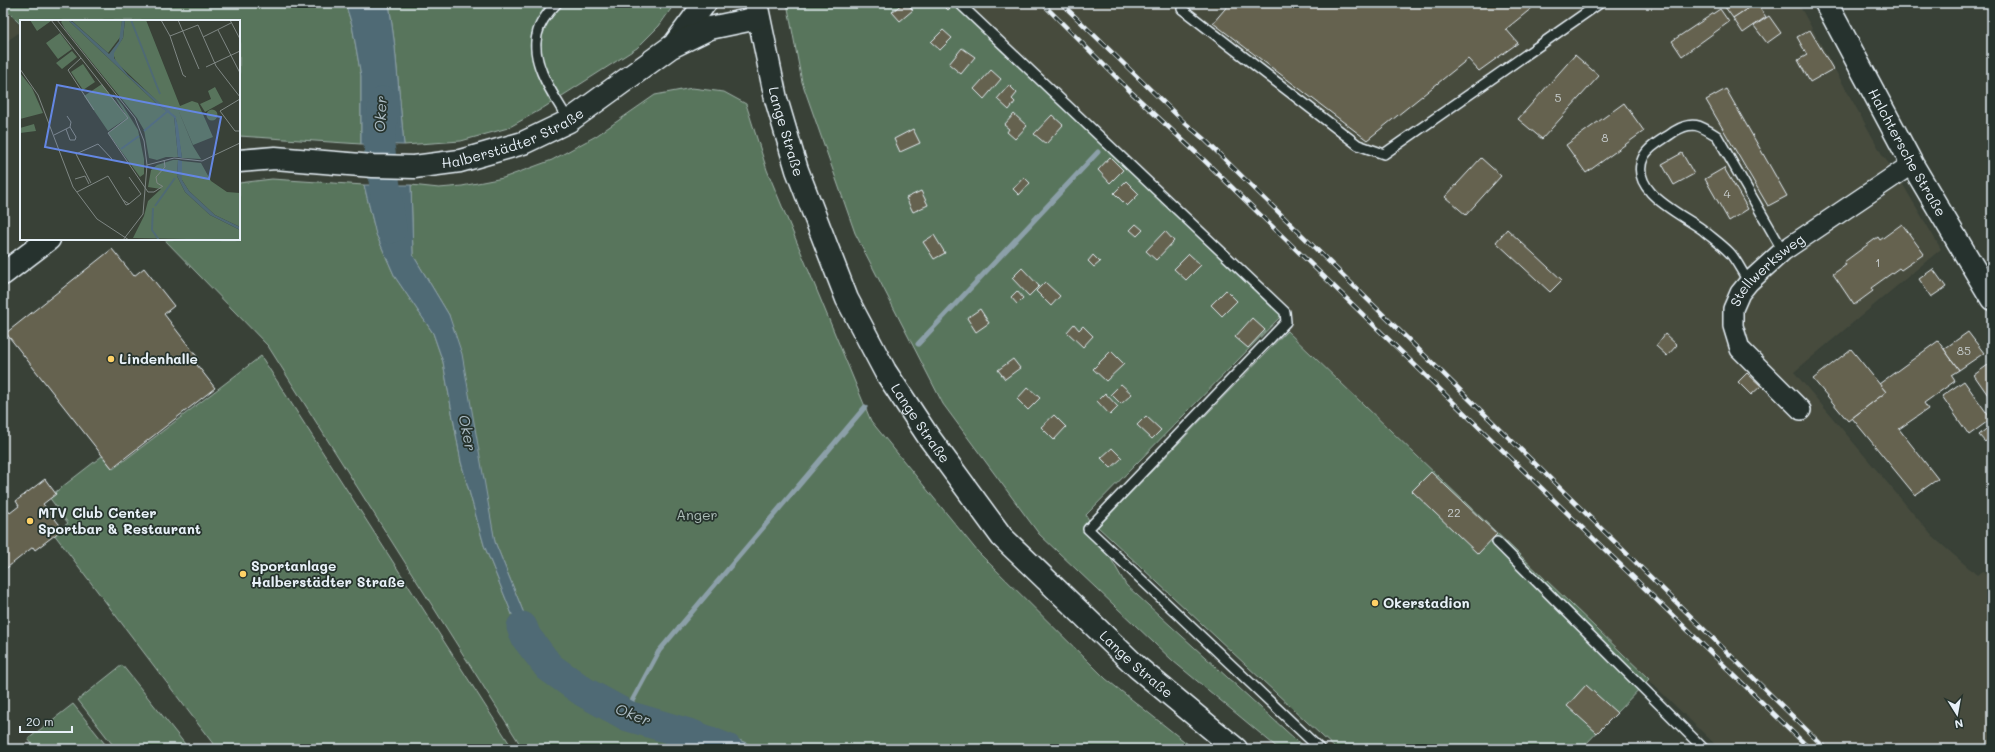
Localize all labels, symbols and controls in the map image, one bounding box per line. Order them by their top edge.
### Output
inset map [20,20,240,240]
street label: Lange Straße [765,85,809,179]
street label: Halchtersche Straße [1864,85,1951,220]
house number: 5 [1555,89,1562,105]
water label: Oker [369,95,391,133]
street label: Halberstädter Straße [440,103,587,172]
house number: 8 [1601,129,1609,145]
house number: 4 [1723,185,1731,201]
street label: Stellwerksweg [1725,229,1808,309]
house number: 1 [1875,254,1881,270]
house number: 85 [1957,342,1971,358]
place label: Lindenhalle [119,349,198,368]
marker: Lindenhalle [106,354,116,364]
street label: Lange Straße [887,380,955,467]
water label: Oker [454,413,482,453]
place label: MTV Club Center Sportbar & Restaurant [38,503,201,538]
house number: 22 [1447,504,1461,520]
park label: Anger [676,505,718,524]
marker: MTV Club Center Sportbar & Restaurant [25,516,35,526]
place label: Sportanlage Halberstädter Straße [251,556,405,591]
marker: Sportanlage Halberstädter Straße [238,569,248,579]
place label: Okerstadion [1383,593,1470,612]
marker: Okerstadion [1370,598,1380,608]
street label: Lange Straße [1096,626,1177,702]
north arrow [1937,694,1977,734]
water label: Oker [613,698,654,730]
scale bar [20,708,72,734]
text: 20 m [26,713,54,729]
text: N [1953,716,1965,732]

